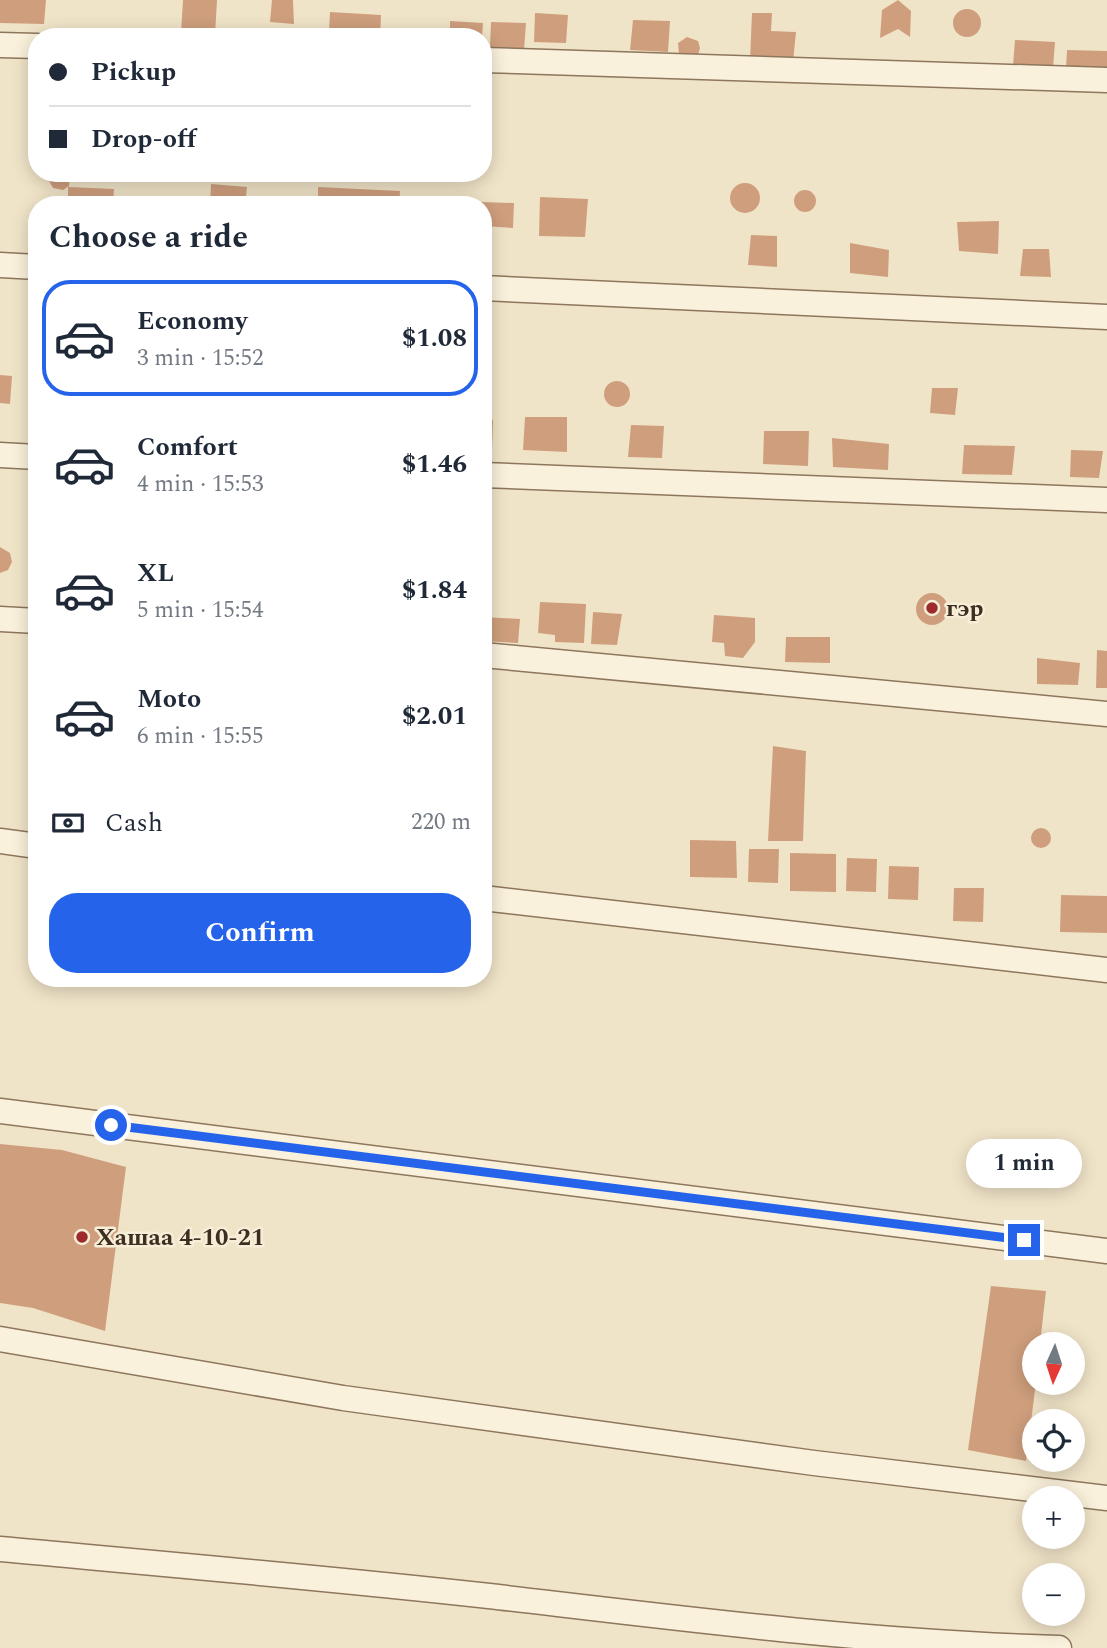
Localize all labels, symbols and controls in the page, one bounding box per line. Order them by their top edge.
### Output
text: Pickup [91,52,176,92]
text: Drop-off [91,119,196,159]
text: Choose a ride [49,213,248,262]
text: Economy [137,301,247,341]
icon: car [53,307,116,370]
text: $1.08 [402,318,467,358]
text: 3 min · 15:52 [137,341,264,376]
text: Comfort [137,427,238,467]
icon: car [53,433,116,496]
text: $1.46 [402,444,467,484]
text: 4 min · 15:53 [137,467,264,502]
text: XL [137,553,174,593]
icon: car [53,559,116,622]
text: $1.84 [402,570,467,610]
place label: гэр [946,591,983,627]
text: 5 min · 15:54 [137,593,264,628]
marker: гэр [924,600,940,616]
text: Moto [137,679,201,719]
icon: car [53,685,116,748]
text: $2.01 [402,696,467,736]
text: 6 min · 15:55 [137,719,264,754]
text: Cash [105,803,163,843]
icon: cash [49,804,87,842]
text: 220 m [411,805,471,840]
button: Confirm [49,893,471,973]
route start [95,1109,127,1141]
callout: 1 min [966,1138,1082,1188]
text: 1 min [993,1146,1055,1181]
place label: Хашаа 4-10-21 [96,1220,264,1256]
route end [1008,1224,1040,1256]
marker: Хашаа 4-10-21 [74,1229,90,1245]
north arrow [1022,1332,1085,1395]
map controls [1022,1332,1085,1626]
button: locate [1022,1409,1085,1472]
button: + [1022,1486,1085,1549]
button: − [1022,1563,1085,1626]

